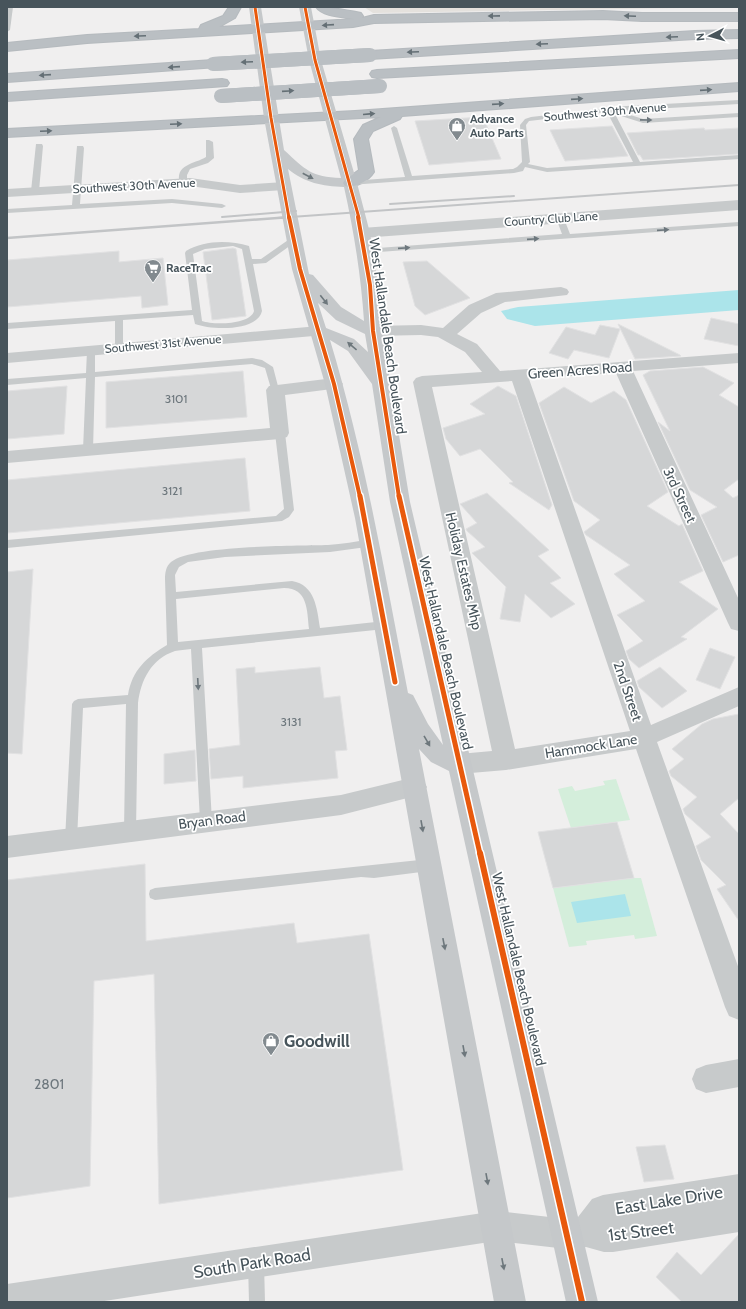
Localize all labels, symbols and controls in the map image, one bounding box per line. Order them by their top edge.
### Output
one-way arrow [487,13,500,19]
one-way arrow [624,13,636,20]
north arrow [690,16,730,56]
one-way arrow [322,21,334,28]
text: N [693,32,707,42]
one-way arrow [133,33,146,39]
one-way arrow [666,33,678,40]
one-way arrow [536,41,548,48]
one-way arrow [407,49,419,56]
one-way arrow [240,59,253,65]
one-way arrow [168,63,180,70]
one-way arrow [39,72,51,79]
one-way arrow [700,86,712,93]
one-way arrow [282,88,294,95]
one-way arrow [571,95,583,102]
street label: Southwest 30th Avenue [543,99,667,124]
one-way arrow [492,101,504,108]
one-way arrow [363,110,375,117]
place label: Advance Auto Parts [470,111,524,140]
shop icon: Advance Auto Parts [447,116,467,141]
one-way arrow [640,117,653,123]
one-way arrow [170,120,182,127]
one-way arrow [40,128,53,134]
one-way arrow [303,172,314,179]
street label: Southwest 30th Avenue [72,175,196,196]
street label: Country Club Lane [504,208,598,229]
one-way arrow [657,226,669,233]
one-way arrow [527,236,539,243]
street label: West Hallandale Beach Boulevard [365,237,411,435]
one-way arrow [398,245,410,252]
supermarket icon: RaceTrac [143,258,163,283]
place label: RaceTrac [166,260,212,275]
one-way arrow [319,294,328,305]
street label: Southwest 31st Avenue [104,331,222,356]
one-way arrow [347,342,358,351]
street label: Green Acres Road [527,357,633,383]
house number: 3101 [165,391,187,406]
street label: 3rd Street [659,465,701,526]
house number: 3121 [162,483,182,498]
street label: Holiday Estates Mhp [442,510,486,632]
street label: West Hallandale Beach Boulevard [415,555,477,751]
street label: 2nd Street [609,659,647,724]
one-way arrow [194,678,201,690]
house number: 3131 [281,714,301,729]
street label: Hammock Lane [544,730,638,762]
one-way arrow [423,735,430,747]
street label: Bryan Road [177,807,247,833]
one-way arrow [419,819,425,832]
street label: West Hallandale Beach Boulevard [488,871,550,1067]
one-way arrow [441,938,447,950]
shop icon: Goodwill [261,1031,281,1056]
place label: Goodwill [284,1031,350,1051]
one-way arrow [461,1045,467,1057]
house number: 2801 [34,1075,64,1093]
one-way arrow [485,1172,491,1185]
street label: East Lake Drive [614,1182,725,1218]
street label: 1st Street [607,1217,675,1245]
street label: South Park Road [192,1244,312,1282]
one-way arrow [501,1258,507,1270]

